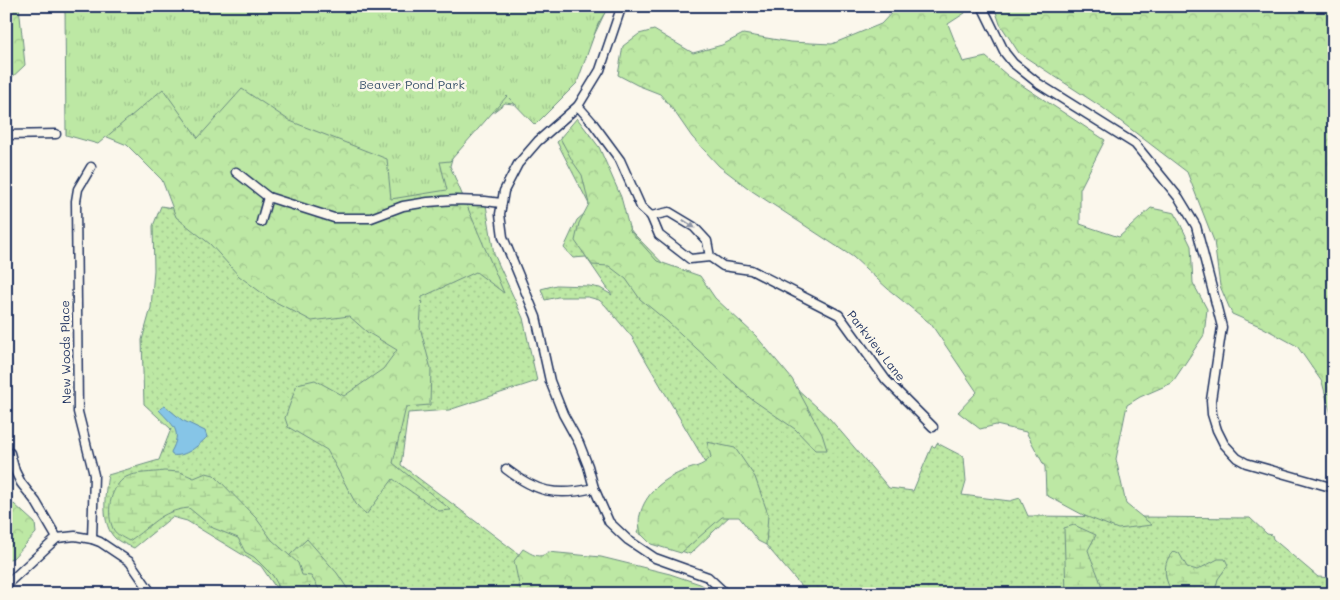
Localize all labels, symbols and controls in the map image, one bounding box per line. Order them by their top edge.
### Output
park label: Beaver Pond Park [359,76,465,92]
one-way arrow [682,220,695,229]
street label: New Woods Place [56,300,74,404]
street label: Parkview Lane [844,307,909,384]

